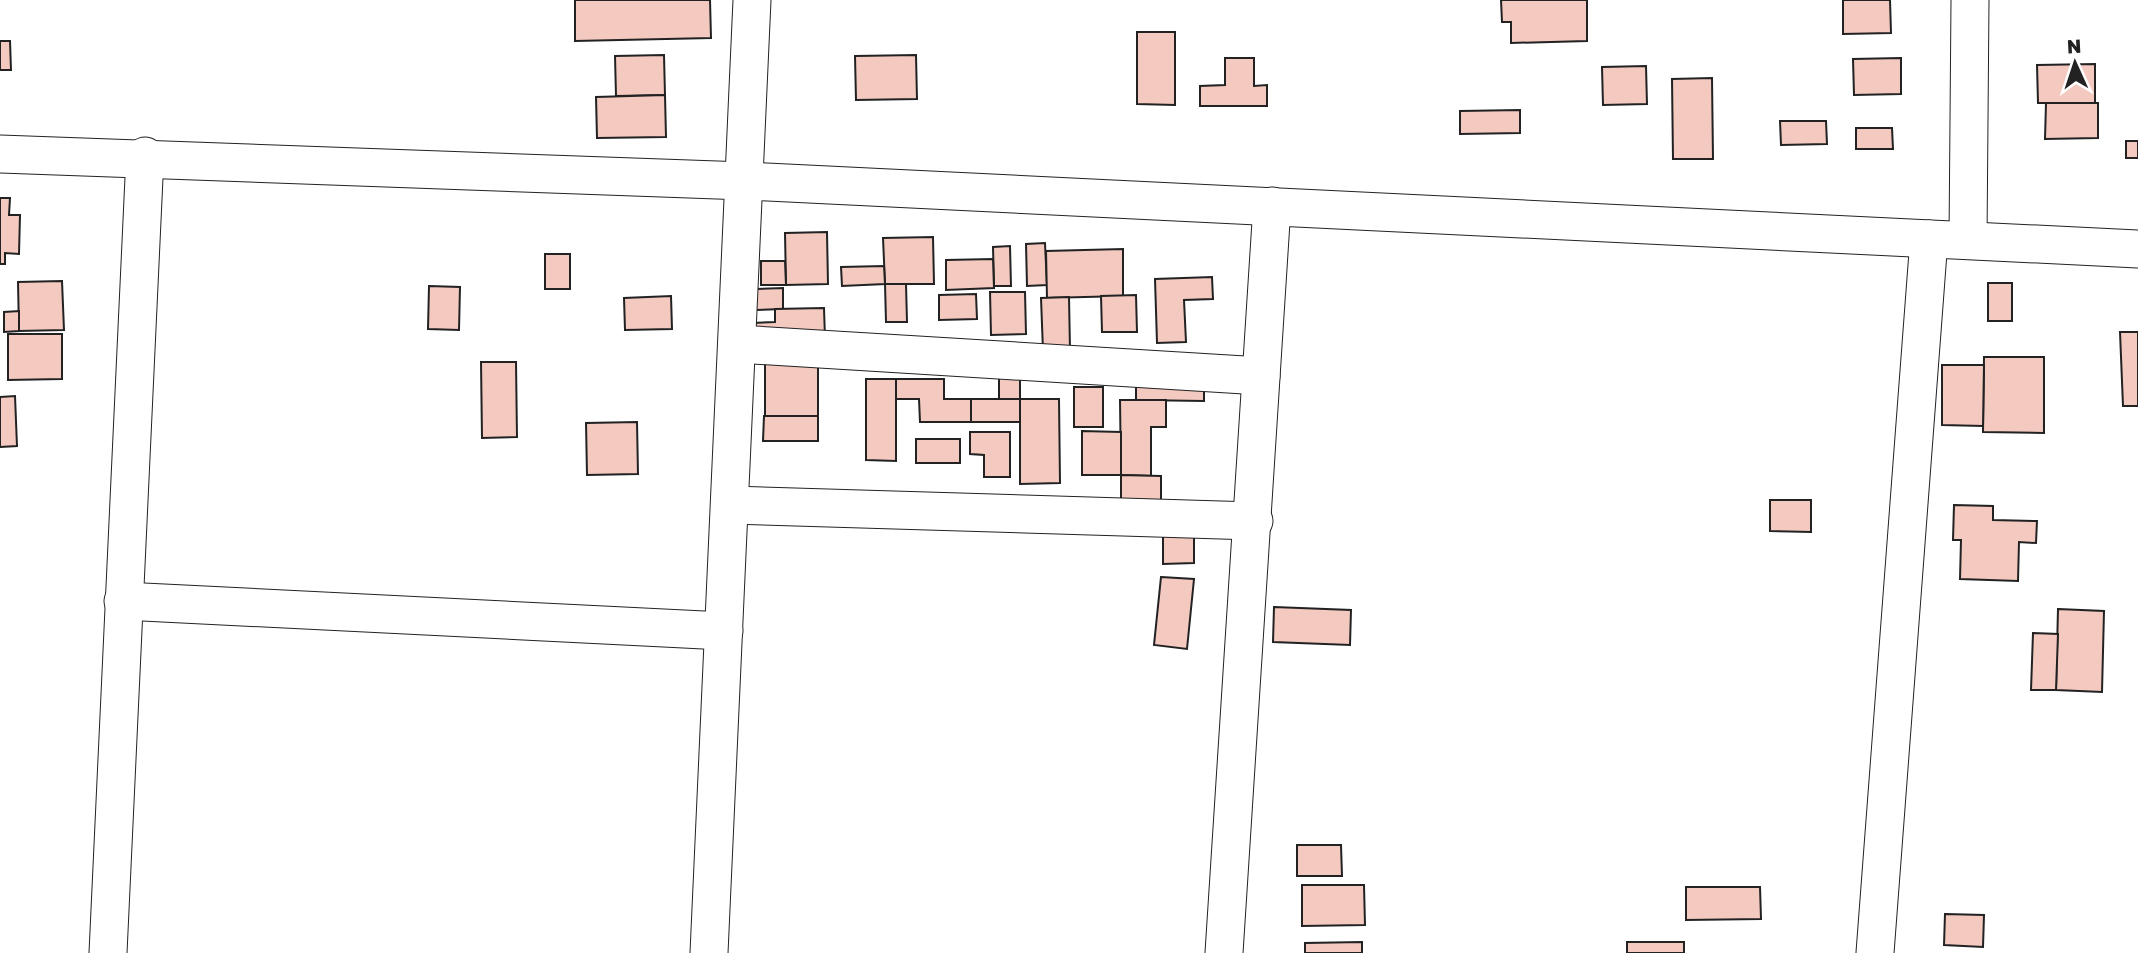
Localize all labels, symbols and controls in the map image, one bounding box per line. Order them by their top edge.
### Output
north arrow [2040,28,2110,98]
text: N [2066,34,2082,57]

